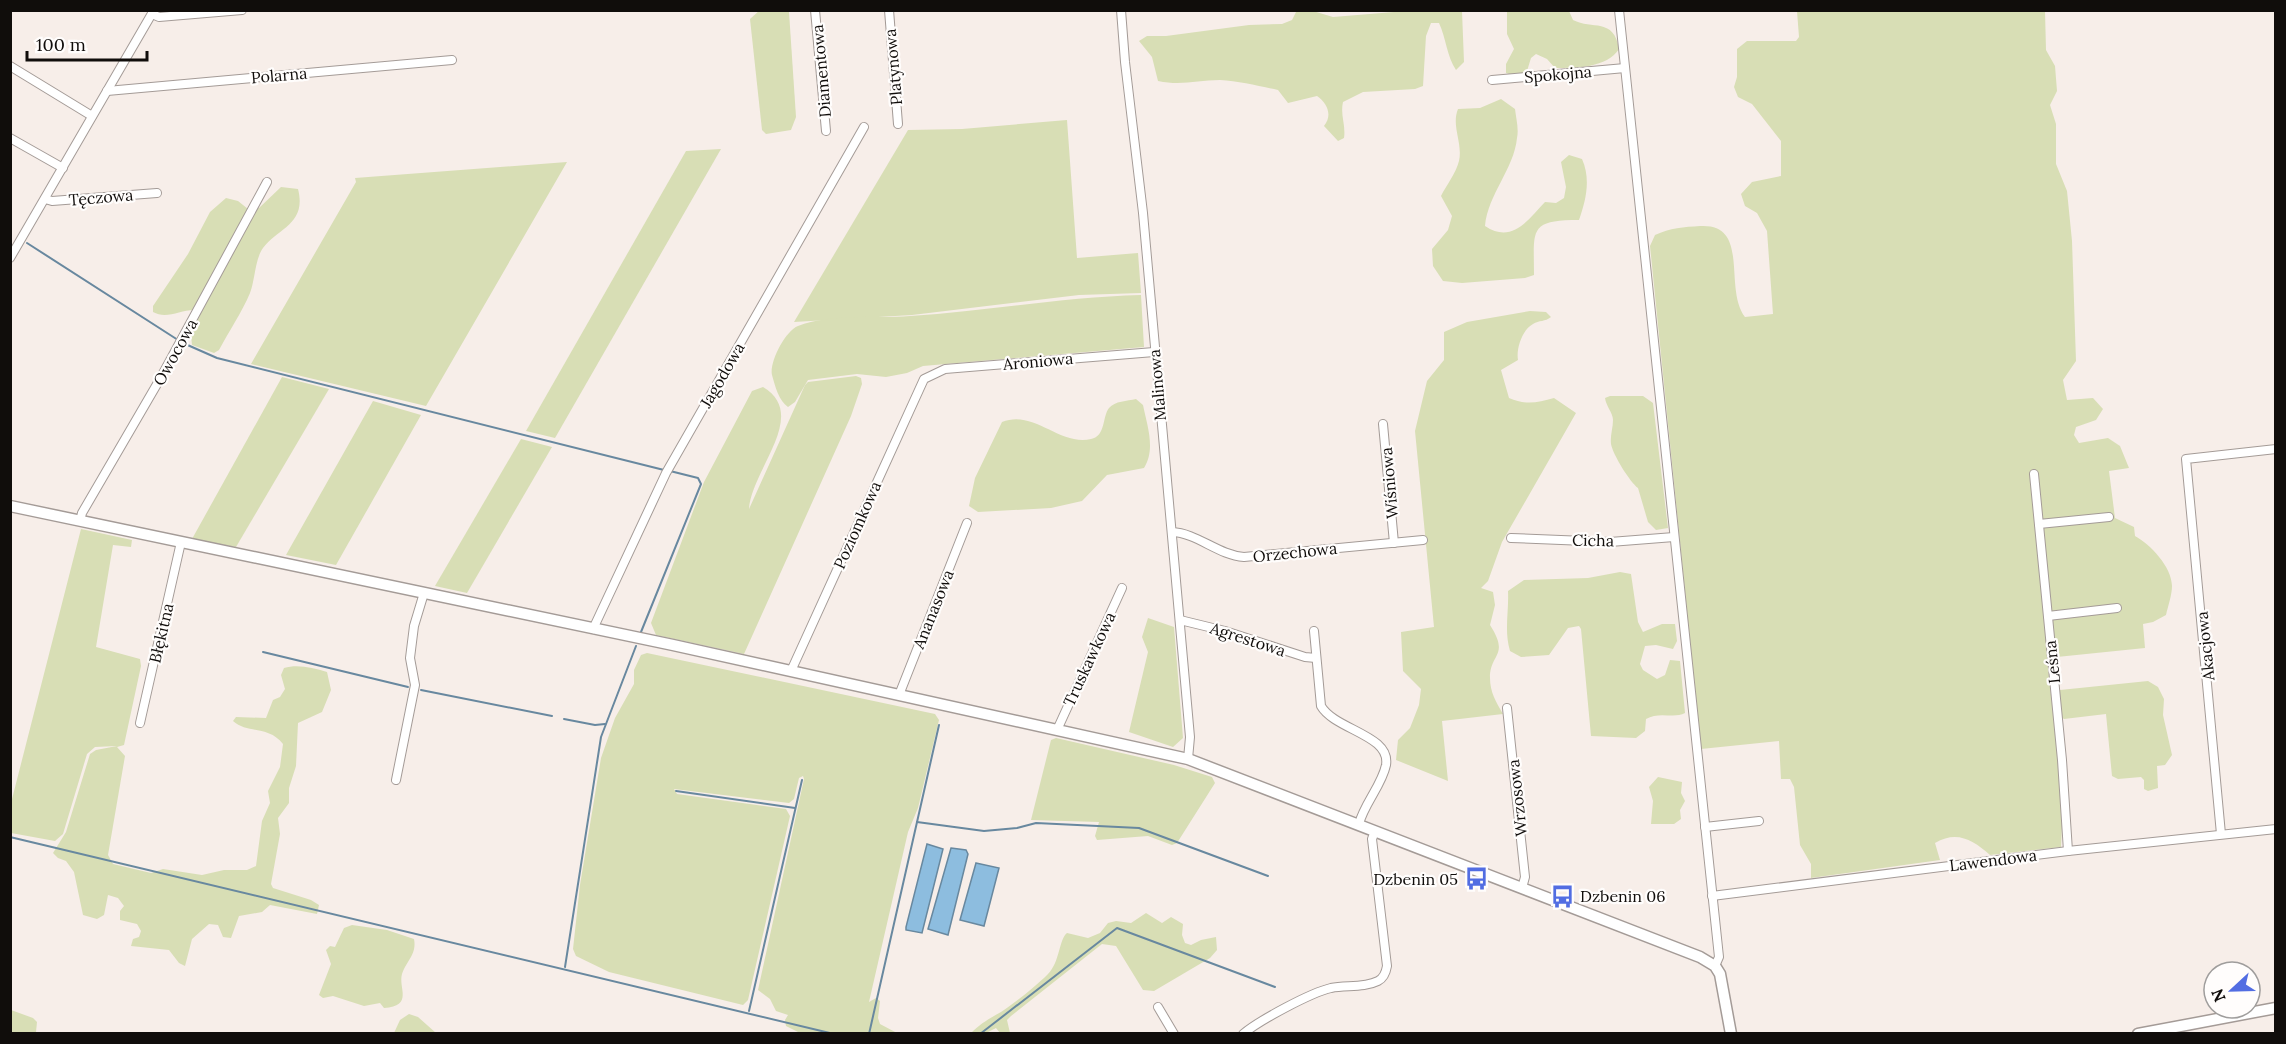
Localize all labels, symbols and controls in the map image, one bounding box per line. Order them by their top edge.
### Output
scale bar [27,24,147,62]
street label: Diamentowa [807,24,835,118]
street label: Platynowa [880,28,906,106]
text: 100 m [36,33,86,56]
street label: Spokojna [1523,61,1593,87]
street label: Polarna [250,63,308,87]
street label: Tęczowa [68,184,134,210]
street label: Owocowa [149,315,201,389]
street label: Jagodowa [695,339,749,412]
street label: Aroniowa [1001,348,1074,374]
street label: Malinowa [1144,348,1170,422]
street label: Wiśniowa [1376,446,1402,520]
street label: Poziomkowa [829,478,885,572]
street label: Cicha [1572,530,1614,550]
street label: Orzechowa [1252,538,1338,566]
street label: Ananasowa [908,567,958,652]
street label: Błękitna [144,601,178,665]
street label: Truskawkowa [1058,609,1120,709]
street label: Akacjowa [2191,610,2219,683]
street label: Agrestowa [1207,617,1288,661]
street label: Leśna [2040,639,2064,685]
street label: Wrzosowa [1503,758,1531,838]
street label: Lawendowa [1948,845,2038,875]
bus stop icon: Dzbenin 05 [1463,866,1489,892]
place label: Dzbenin 05 [1373,869,1458,889]
bus stop icon: Dzbenin 06 [1549,883,1575,909]
place label: Dzbenin 06 [1580,886,1665,906]
north arrow [2202,960,2262,1020]
text: N [2207,986,2230,1005]

